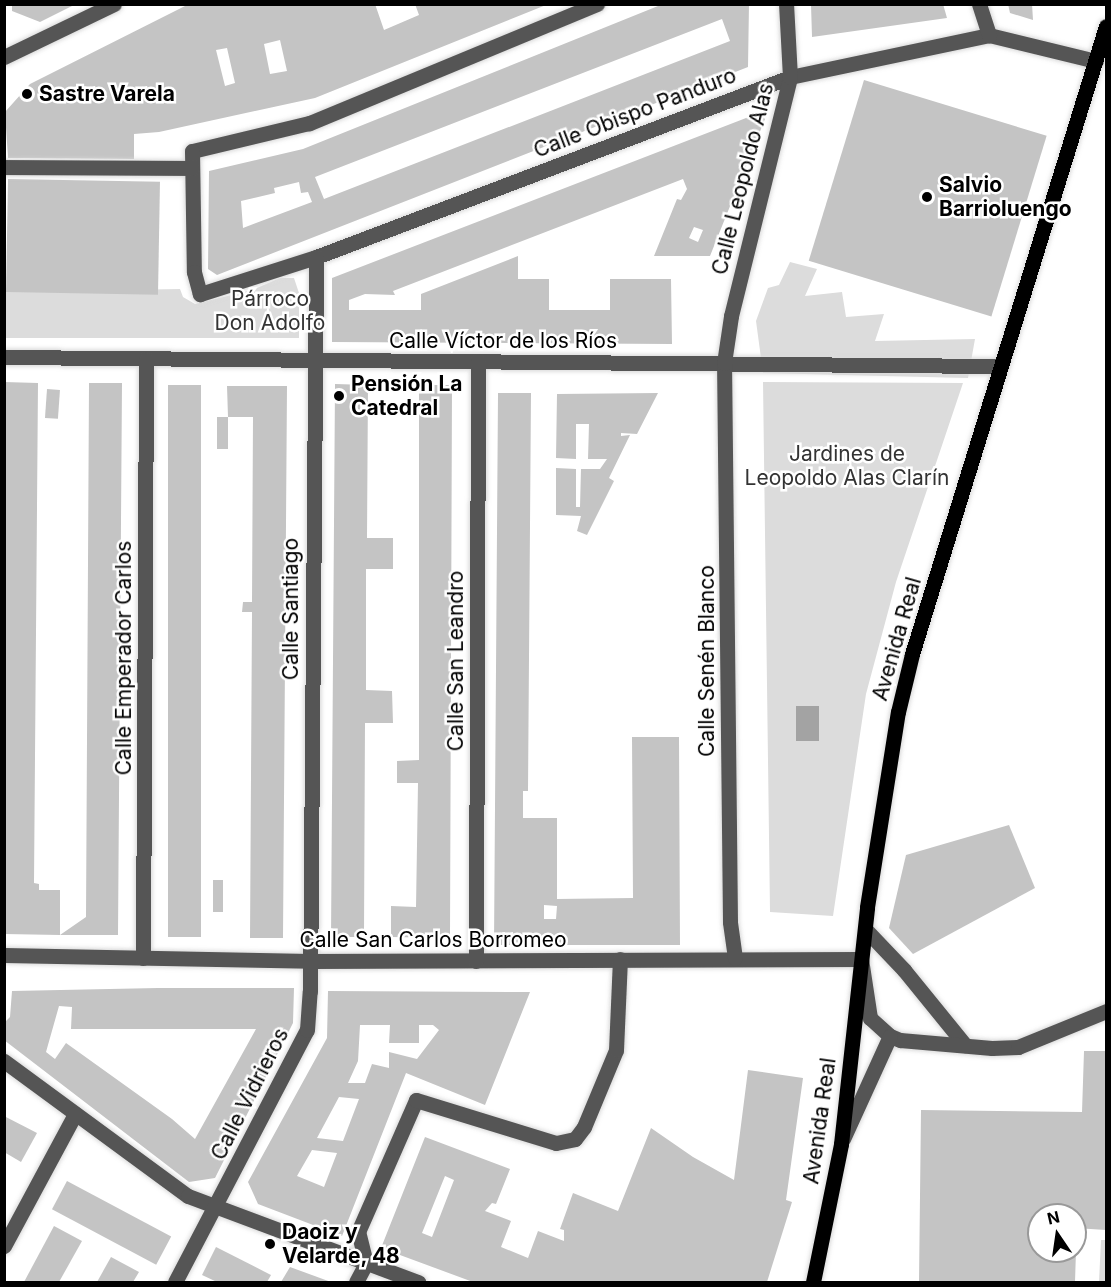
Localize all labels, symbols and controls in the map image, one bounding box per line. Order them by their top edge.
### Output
street label: Calle Obispo Panduro [530,63,740,163]
place label: Sastre Varela [39,81,175,107]
street label: Calle Leopoldo Alas [707,81,779,277]
marker: Sastre Varela [20,87,34,101]
place label: Salvio Barrioluengo [939,172,1072,222]
marker: Salvio Barrioluengo [920,190,934,204]
park label: Párroco Don Adolfo [215,286,325,336]
street label: Calle Víctor de los Ríos [389,328,617,354]
place label: Pensión La Catedral [351,371,462,421]
marker: Pensión La Catedral [332,389,346,403]
park label: Jardines de Leopoldo Alas Clarín [745,441,949,491]
street label: Calle Santiago [278,538,304,680]
street label: Calle Emperador Carlos [111,541,137,775]
street label: Calle Senén Blanco [694,565,720,757]
street label: Calle San Leandro [443,571,469,751]
street label: Avenida Real [867,574,927,704]
street label: Calle San Carlos Borromeo [299,927,567,953]
street label: Calle Vidrieros [206,1024,294,1164]
street label: Avenida Real [799,1056,841,1186]
north arrow [1027,1203,1087,1263]
text: N [1045,1206,1062,1229]
place label: Daoiz y Velarde, 48 [282,1219,400,1269]
marker: Daoiz y Velarde, 48 [263,1237,277,1251]

